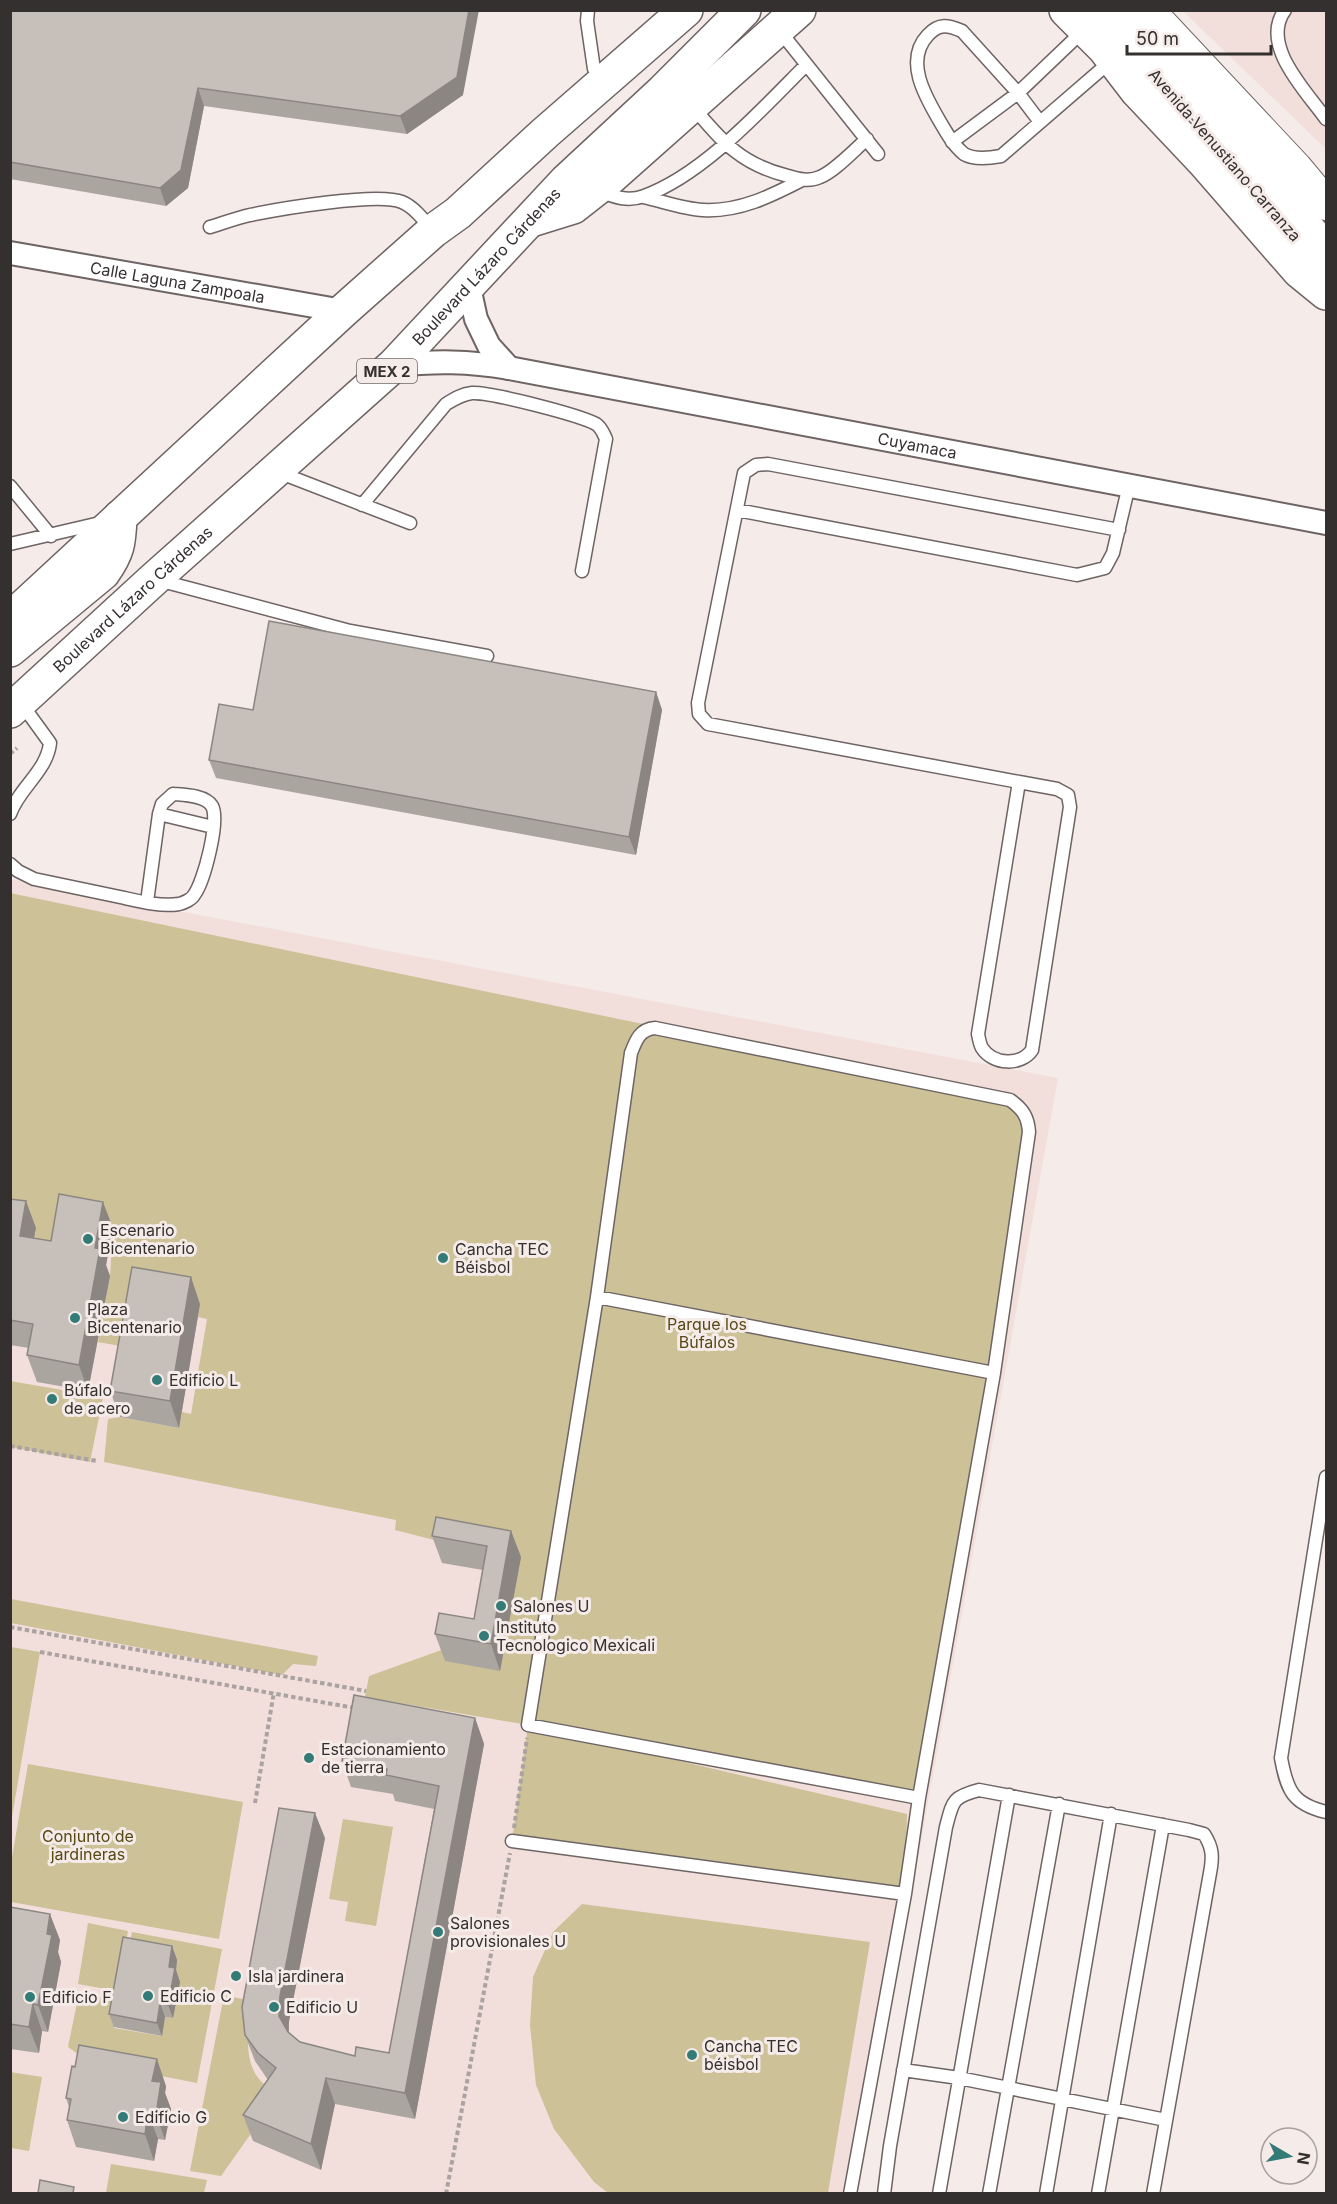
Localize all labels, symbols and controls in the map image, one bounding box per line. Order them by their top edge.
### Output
scale bar [1127,18,1271,56]
text: 50 m [1136,28,1179,49]
street label: Avenida Venustiano Carranza [1145,65,1305,245]
street label: Boulevard Lázaro Cárdenas [408,183,565,349]
street label: Calle Laguna Zampoala [89,257,266,307]
road number: MEX 2 [357,359,417,383]
street label: Cuyamaca [876,428,959,463]
street label: Boulevard Lázaro Cárdenas [49,522,217,677]
place label: Escenario Bicentenario [100,1220,195,1258]
marker: Escenario Bicentenario [81,1232,95,1246]
place label: Cancha TEC Béisbol [455,1239,549,1277]
marker: Cancha TEC Béisbol [436,1251,450,1265]
place label: Plaza Bicentenario [87,1299,182,1337]
marker: Plaza Bicentenario [68,1311,82,1325]
park label: Parque los Búfalos [667,1314,747,1352]
place label: Edificio L [169,1370,238,1390]
marker: Edificio L [150,1373,164,1387]
place label: Búfalo de acero [64,1380,130,1418]
marker: Búfalo de acero [45,1392,59,1406]
place label: Salones U [513,1596,589,1616]
marker: Salones U [494,1599,508,1613]
place label: Instituto Tecnologico Mexicali [496,1617,655,1655]
marker: Instituto Tecnologico Mexicali [477,1629,491,1643]
place label: Estacionamiento de tierra [321,1739,446,1777]
marker: Estacionamiento de tierra [302,1751,316,1765]
park label: Conjunto de jardineras [42,1826,134,1864]
place label: Salones provisionales U [450,1913,566,1951]
marker: Salones provisionales U [431,1925,445,1939]
place label: Isla jardinera [248,1966,344,1986]
marker: Isla jardinera [229,1969,243,1983]
place label: Edificio C [160,1986,232,2006]
place label: Edificio F [42,1987,112,2007]
marker: Edificio C [141,1989,155,2003]
marker: Edificio F [23,1990,37,2004]
place label: Edificio U [286,1997,358,2017]
marker: Edificio U [267,2000,281,2014]
place label: Cancha TEC béisbol [704,2036,798,2074]
marker: Cancha TEC béisbol [685,2048,699,2062]
place label: Edificio G [135,2107,207,2127]
marker: Edificio G [116,2110,130,2124]
north arrow [1259,2126,1319,2186]
text: N [1293,2151,1315,2166]

